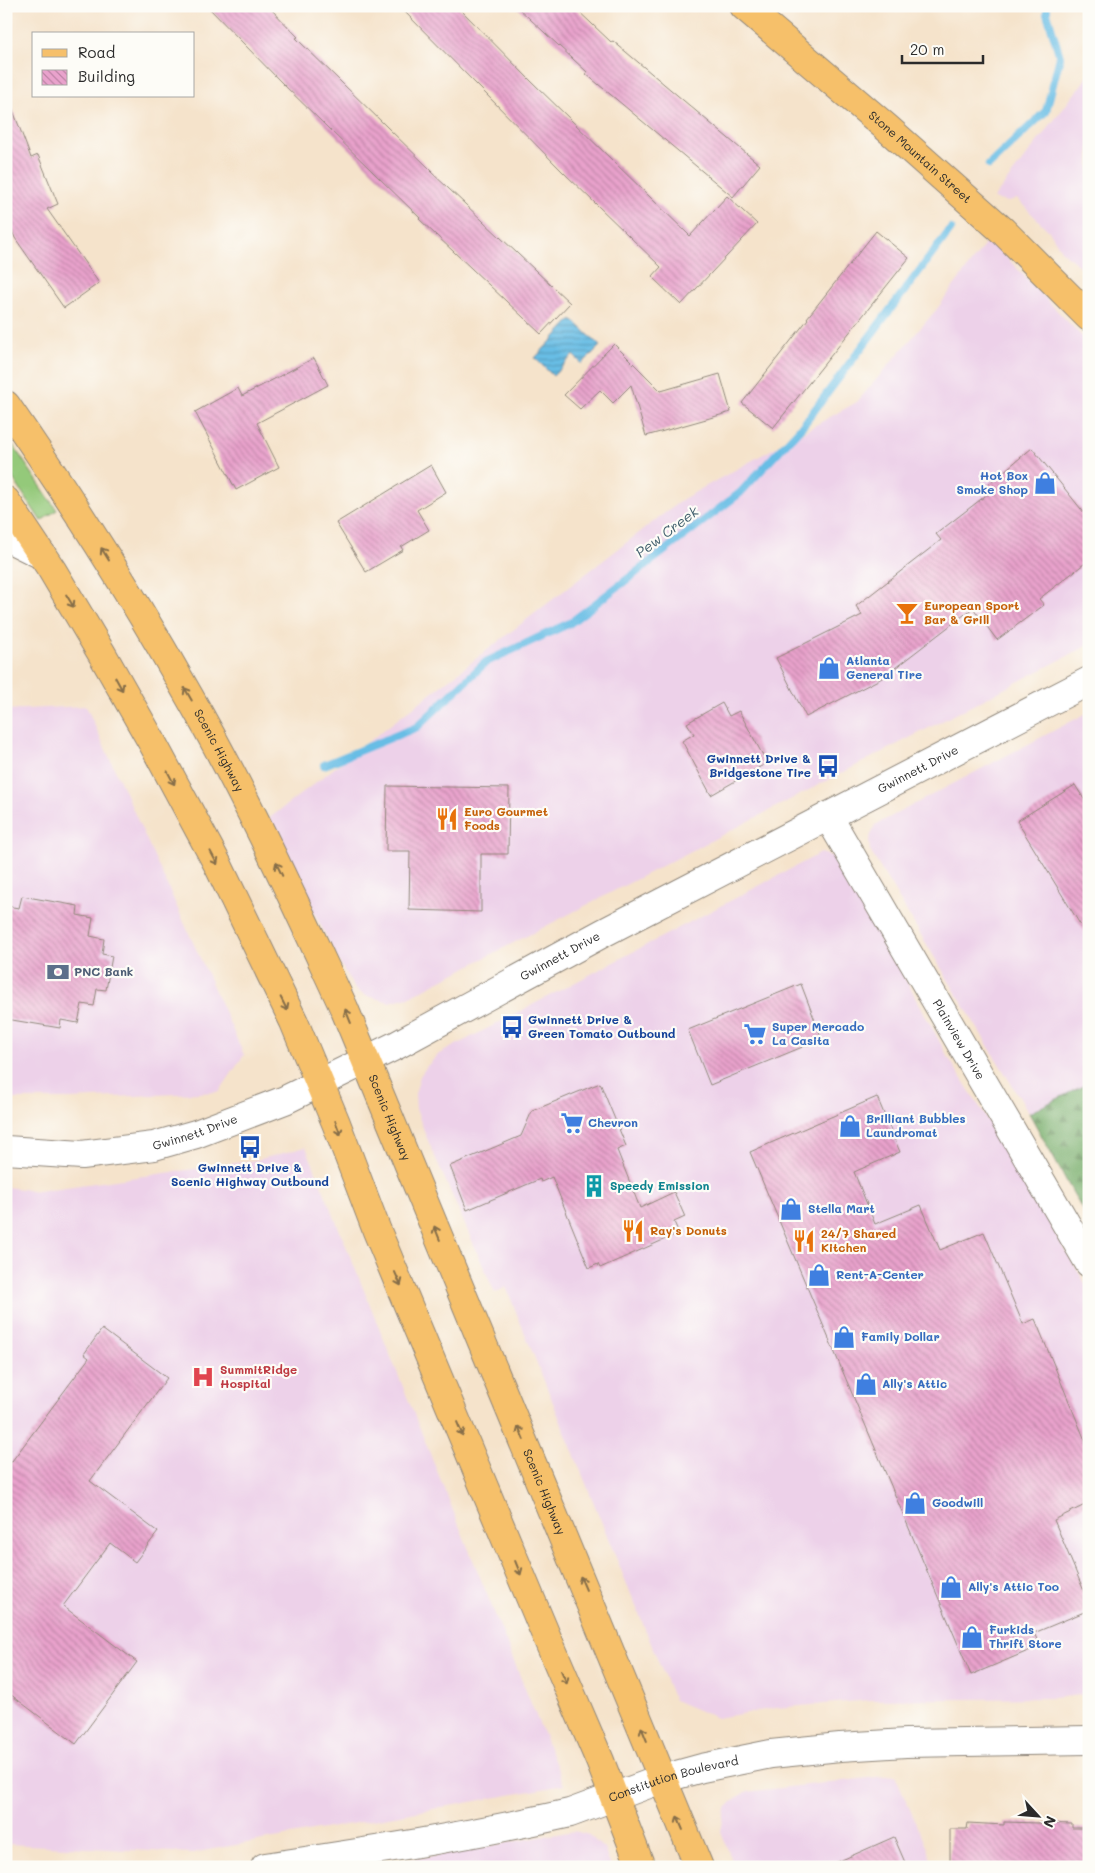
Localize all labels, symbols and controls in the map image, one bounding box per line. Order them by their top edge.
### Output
legend [32,32,195,98]
scale bar [902,32,984,64]
text: 20 m [910,39,944,59]
text: Road [78,42,115,62]
text: Building [78,66,135,86]
street label: Stone Mountain Street [866,107,975,206]
place label: Hot Box Smoke Shop [956,467,1028,497]
shop icon: Hot Box Smoke Shop [1032,470,1058,496]
water label: Pew Creek [631,501,703,562]
one-way arrow [99,548,109,562]
one-way arrow [66,594,76,608]
place label: European Sport Bar & Grill [924,597,1019,627]
bar icon: European Sport Bar & Grill [894,600,920,626]
place label: Atlanta General Tire [846,652,922,682]
shop icon: Atlanta General Tire [816,655,842,681]
one-way arrow [114,676,124,691]
one-way arrow [182,687,192,702]
street label: Scenic Highway [191,706,248,794]
street label: Gwinnett Drive [875,741,961,796]
place label: Gwinnett Drive & Bridgestone Tire [707,750,811,780]
bus stop icon: Gwinnett Drive & Bridgestone Tire [815,753,841,779]
one-way arrow [166,771,176,786]
place label: Euro Gourmet Foods [464,803,548,833]
restaurant icon: Euro Gourmet Foods [434,806,460,832]
one-way arrow [210,850,219,865]
one-way arrow [274,862,283,877]
street label: Gwinnett Drive [517,927,602,984]
bank icon: PNC Bank [45,959,71,985]
place label: PNC Bank [74,963,133,979]
one-way arrow [280,996,290,1011]
street label: Plainview Drive [930,996,989,1082]
one-way arrow [342,1009,351,1024]
place label: Gwinnett Drive & Green Tomato Outbound [528,1011,676,1041]
bus stop icon: Gwinnett Drive & Green Tomato Outbound [499,1014,525,1040]
place label: Super Mercado La Casita [772,1018,864,1048]
supermarket icon: Super Mercado La Casita [742,1021,768,1047]
street label: Scenic Highway [365,1072,415,1163]
street label: Gwinnett Drive [150,1110,240,1153]
supermarket icon: Chevron [559,1110,585,1136]
place label: Brilliant Bubbles Laundromat [866,1110,966,1140]
shop icon: Brilliant Bubbles Laundromat [837,1113,863,1139]
place label: Chevron [588,1114,638,1130]
one-way arrow [334,1120,343,1135]
bus stop icon: Gwinnett Drive & Scenic Highway Outbound [237,1134,263,1160]
place label: Gwinnett Drive & Scenic Highway Outbound [171,1159,329,1189]
building icon: Speedy Emission [581,1173,607,1199]
place label: Speedy Emission [610,1177,709,1193]
shop icon: Stella Mart [778,1196,804,1222]
place label: Stella Mart [808,1200,875,1216]
restaurant icon: Ray's Donuts [620,1218,646,1244]
place label: Ray's Donuts [650,1222,727,1238]
place label: 24/7 Shared Kitchen [821,1225,897,1255]
one-way arrow [432,1226,441,1241]
restaurant icon: 24/7 Shared Kitchen [791,1228,817,1254]
shop icon: Rent-A-Center [806,1262,832,1288]
place label: Rent-A-Center [836,1266,924,1282]
one-way arrow [394,1271,404,1286]
shop icon: Family Dollar [831,1324,857,1350]
place label: Family Dollar [861,1328,940,1344]
place label: SummitRidge Hospital [220,1361,297,1391]
hospital icon: SummitRidge Hospital [190,1364,216,1390]
shop icon: Ally's Attic [853,1371,879,1397]
place label: Ally's Attic [882,1375,947,1391]
one-way arrow [456,1421,466,1436]
one-way arrow [515,1426,525,1441]
street label: Scenic Highway [520,1446,570,1537]
shop icon: Goodwill [902,1490,928,1516]
place label: Goodwill [932,1494,983,1510]
one-way arrow [514,1560,524,1575]
shop icon: Ally's Attic Too [938,1574,964,1600]
one-way arrow [578,1576,588,1591]
place label: Ally's Attic Too [968,1578,1059,1594]
place label: Furkids Thrift Store [989,1621,1062,1651]
shop icon: Furkids Thrift Store [959,1624,985,1650]
one-way arrow [560,1669,570,1684]
one-way arrow [639,1727,648,1742]
street label: Constitution Boulevard [606,1752,740,1805]
north arrow [1012,1790,1062,1840]
text: N [1039,1813,1061,1831]
one-way arrow [675,1816,685,1831]

